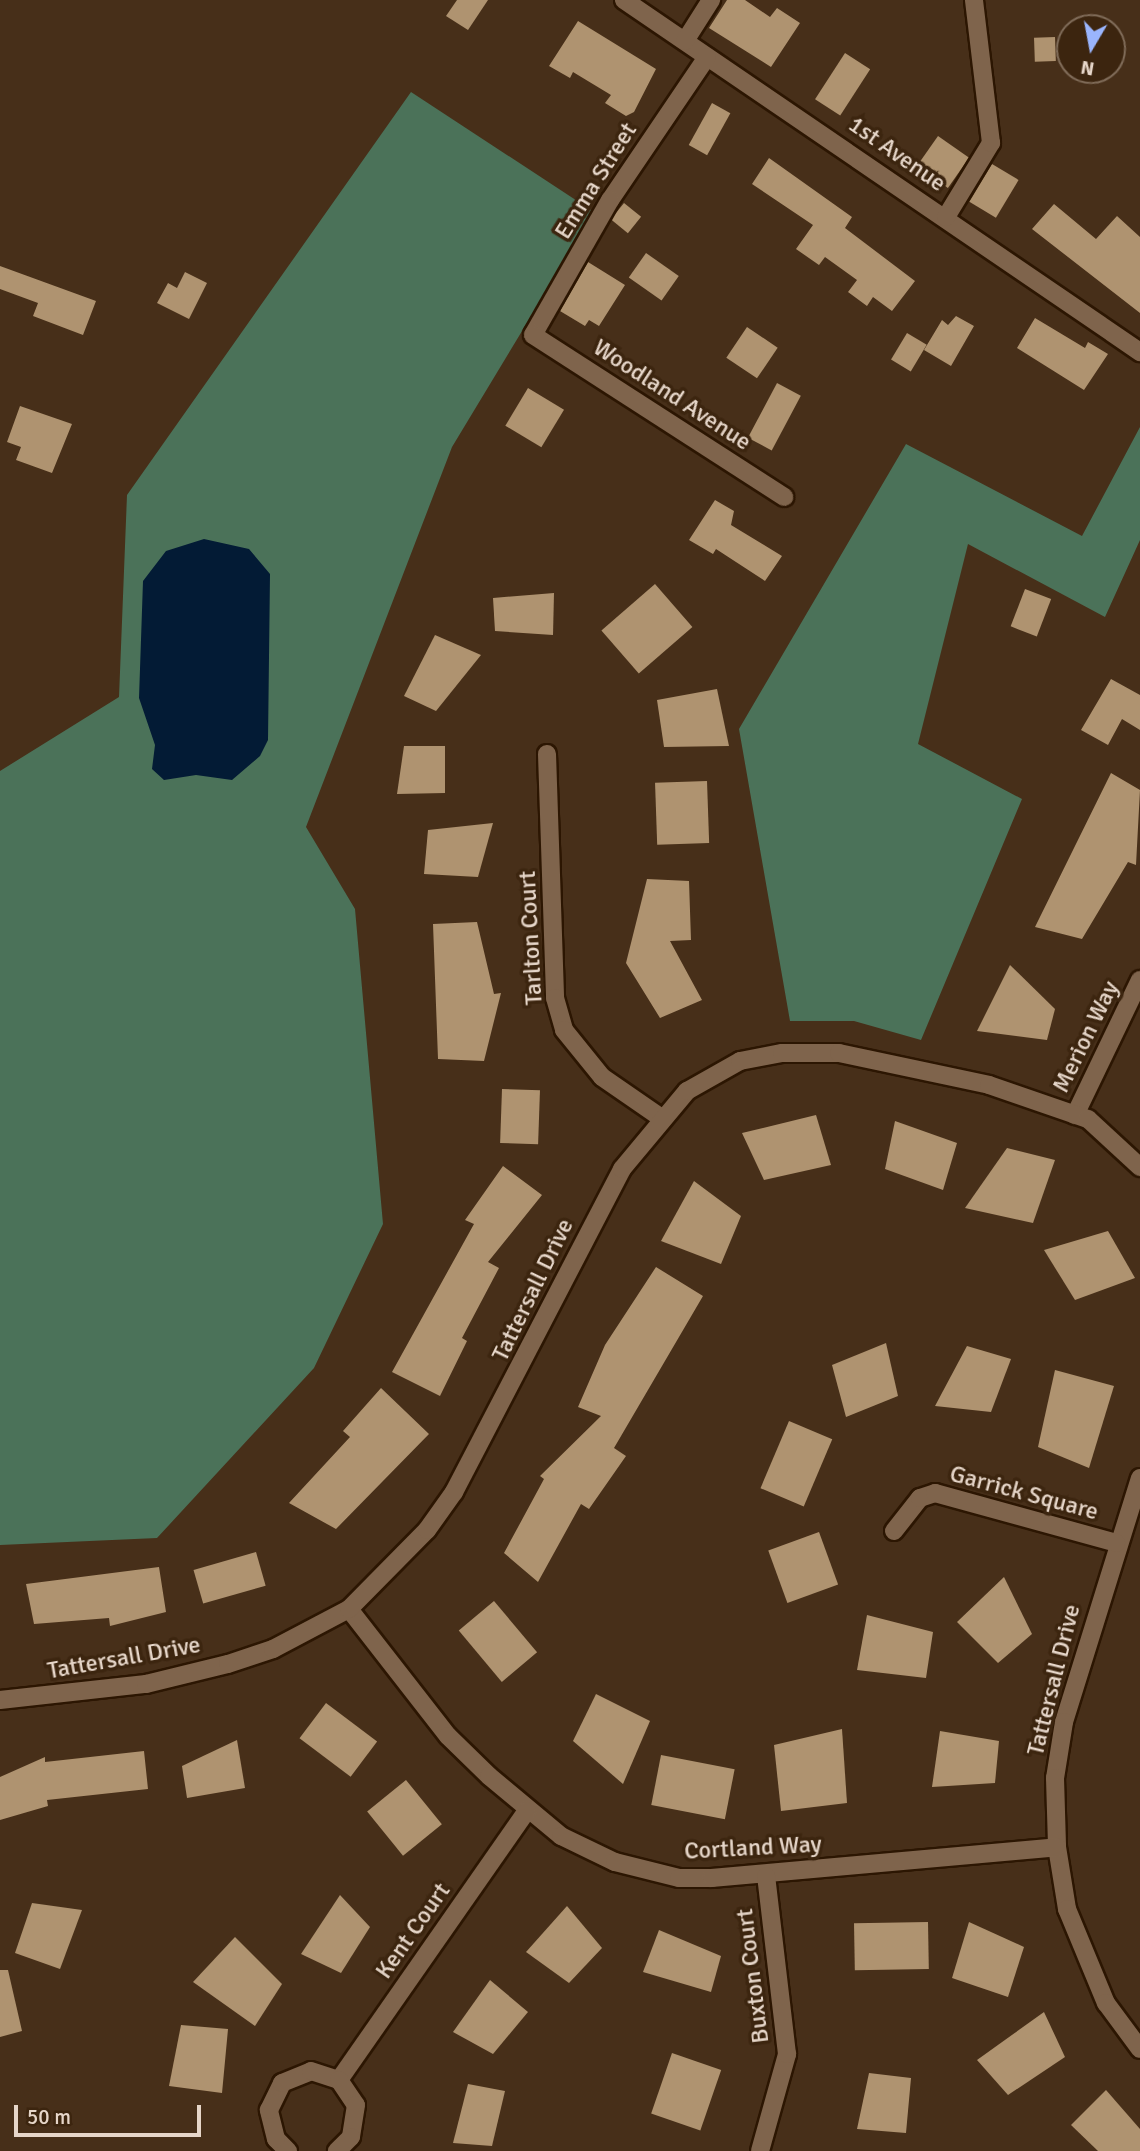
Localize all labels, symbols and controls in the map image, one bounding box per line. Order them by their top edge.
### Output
north arrow [1056,14,1126,84]
text: N [1079,55,1096,81]
street label: 1st Avenue [843,110,951,198]
street label: Emma Street [549,117,643,245]
street label: Woodland Avenue [588,333,756,457]
street label: Tarlton Court [513,870,549,1006]
street label: Merion Way [1047,976,1125,1098]
street label: Tattersall Drive [486,1214,580,1366]
street label: Garrick Square [947,1459,1101,1527]
street label: Tattersall Drive [1021,1601,1087,1759]
street label: Tattersall Drive [45,1630,203,1686]
street label: Cortland Way [684,1830,822,1866]
street label: Kent Court [370,1878,456,1984]
street label: Buxton Court [730,1907,776,2045]
scale bar [18,2092,205,2136]
text: 50 m [27,2104,71,2130]

